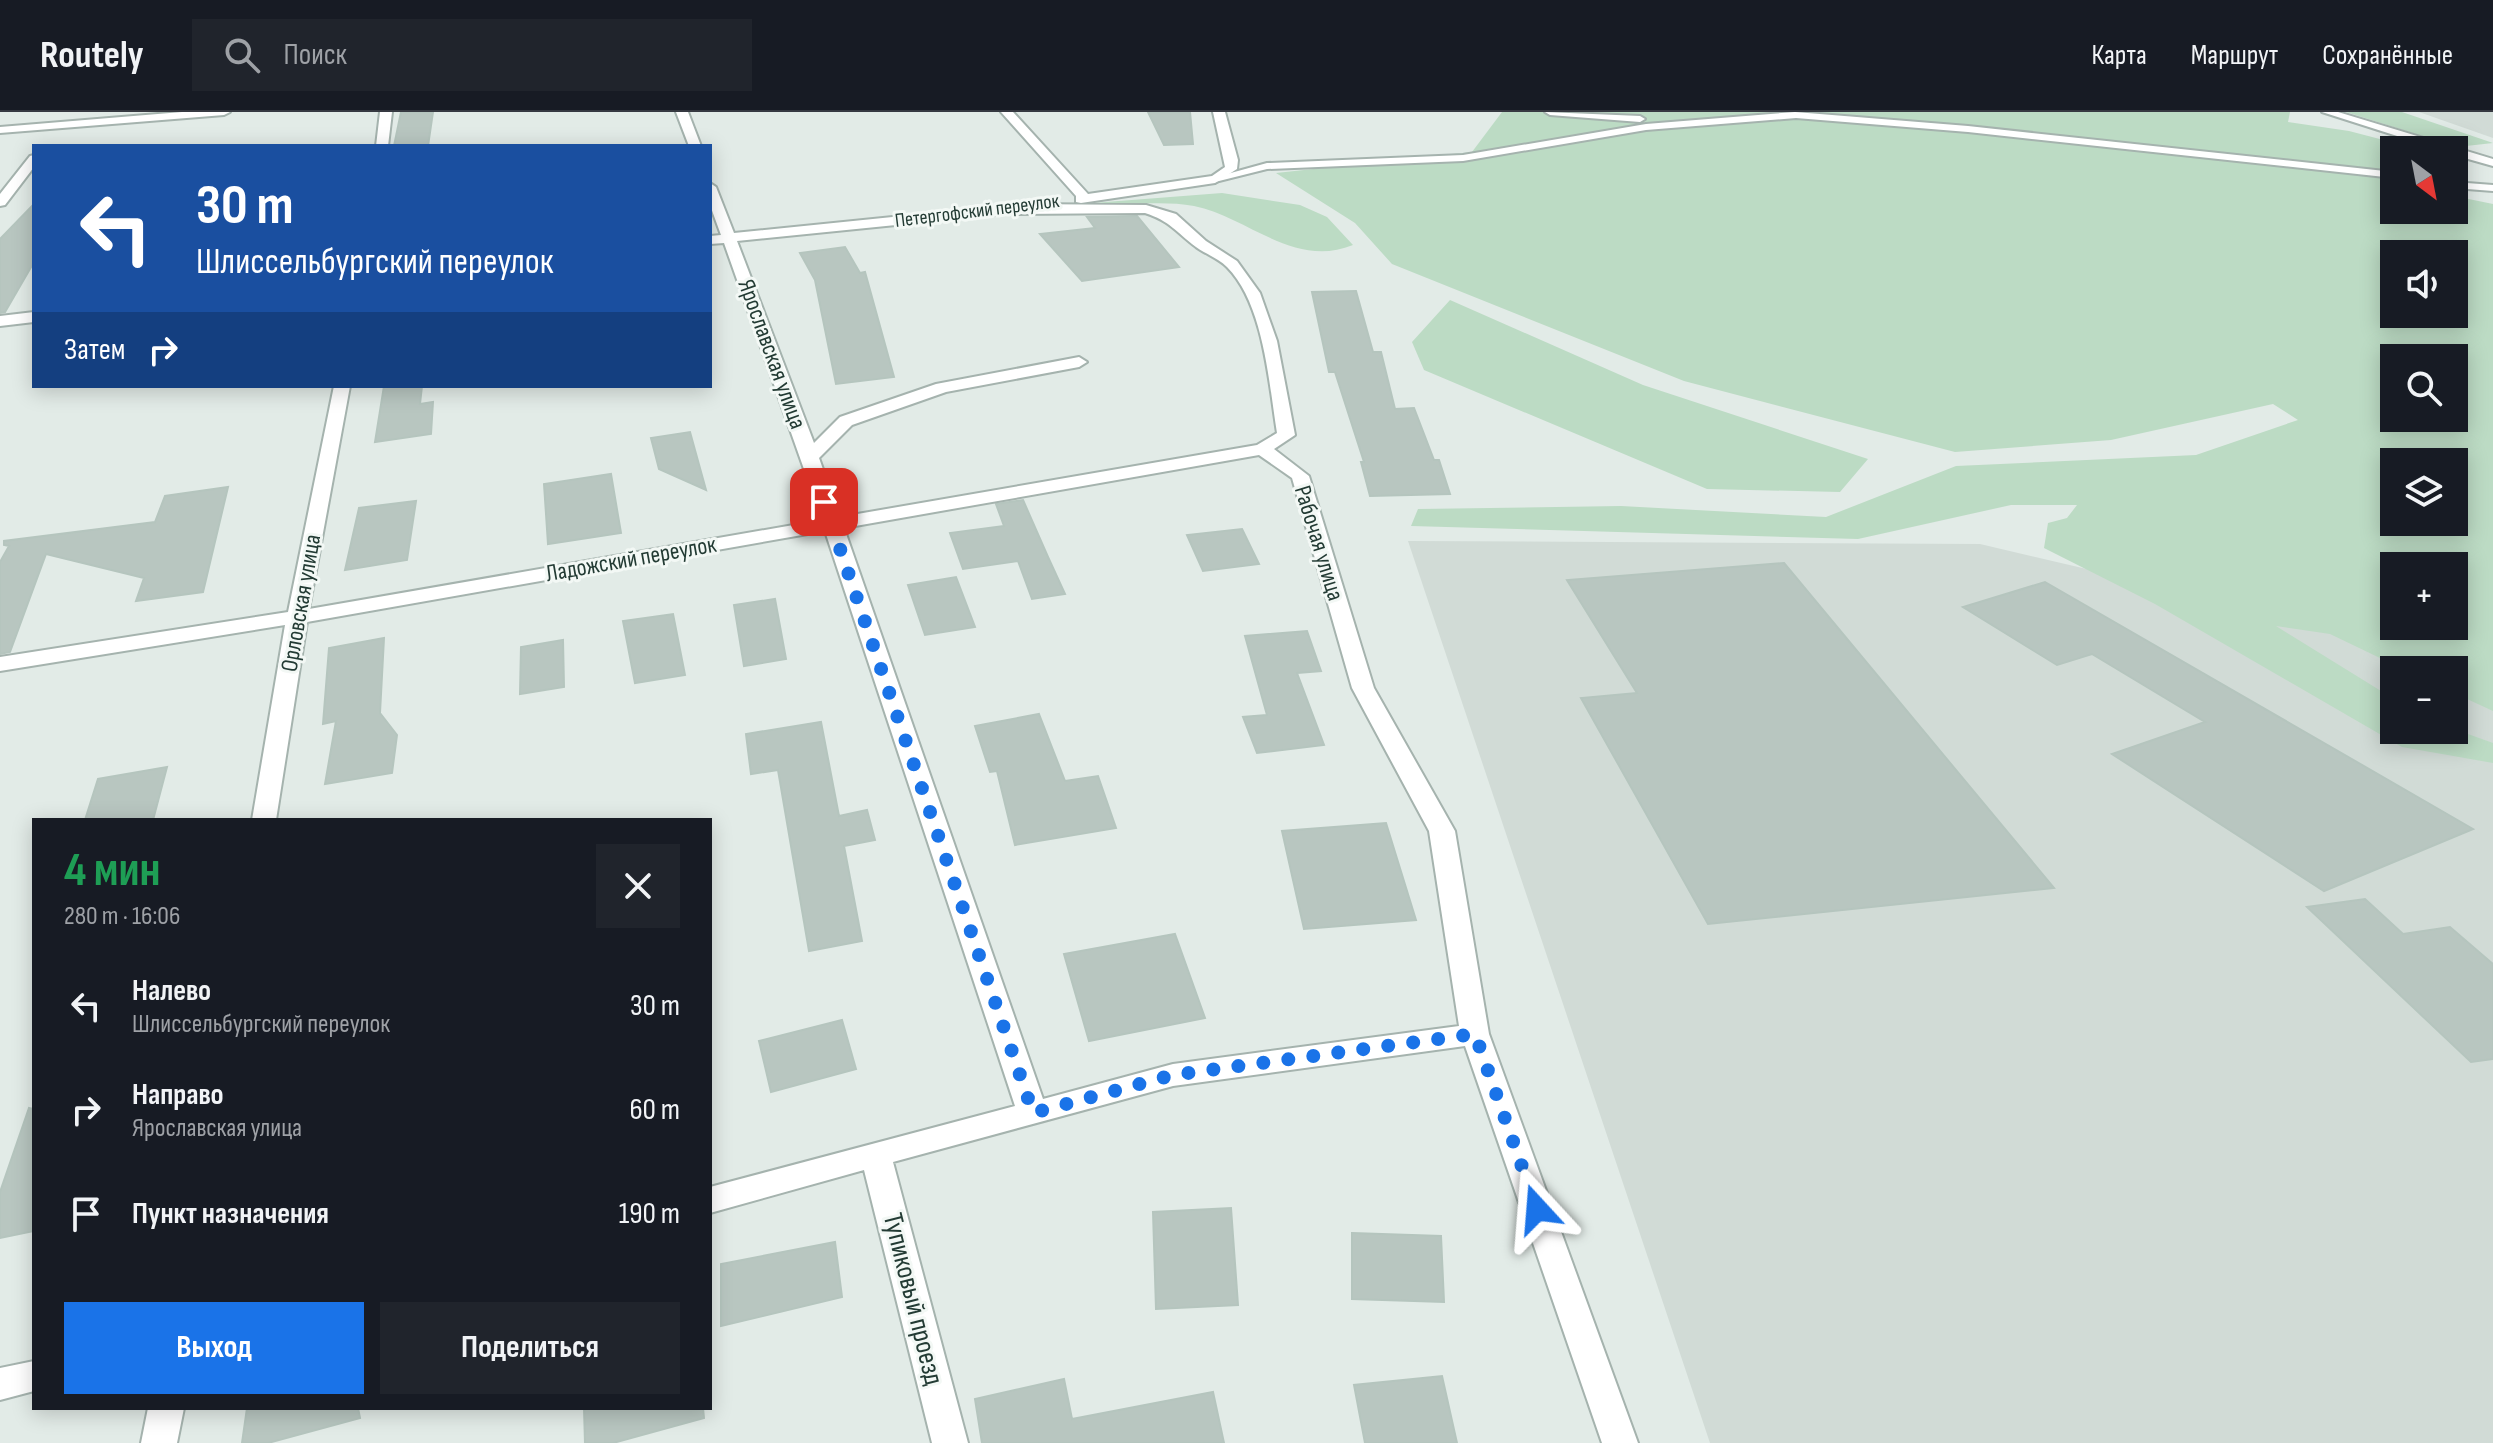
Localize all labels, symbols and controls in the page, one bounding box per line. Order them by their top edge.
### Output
search box [192,19,752,91]
text: Routely [40,33,144,78]
icon: search [220,33,264,77]
text: Поиск [284,37,347,73]
text: Карта [2092,39,2147,72]
text: Маршрут [2191,39,2278,72]
text: Сохранённые [2322,39,2453,72]
north arrow [2380,136,2468,224]
map controls [2380,136,2468,744]
text: 30 m [196,173,294,240]
icon: left [64,176,168,280]
street label: Петергофский переулок [893,189,1061,233]
button: sound [2380,240,2468,328]
text: Шлиссельбургский переулок [196,241,553,284]
street label: Ярославская улица [732,275,812,433]
icon: right [141,328,185,372]
text: Затем [64,332,125,368]
button: search [2380,344,2468,432]
button: layers [2380,448,2468,536]
pin [790,468,858,536]
icon: arrive [802,480,846,524]
street label: Рабочая улица [1288,482,1350,604]
street label: Ладожский переулок [544,530,719,588]
street label: Орловская улица [275,532,327,674]
button: + [2380,552,2468,640]
button: − [2380,656,2468,744]
text: 4 мин [64,842,161,899]
button: close [596,844,680,928]
text: 280 m · 16:06 [64,901,180,932]
text: Налево [132,973,211,1009]
icon: left [64,984,108,1028]
text: 30 m [630,988,680,1024]
text: Шлиссельбургский переулок [132,1009,390,1040]
text: Направо [132,1077,224,1113]
icon: right [64,1088,108,1132]
text: 60 m [629,1092,680,1128]
text: Ярославская улица [132,1113,302,1144]
position arrow [1495,1167,1579,1251]
icon: arrive [64,1192,108,1236]
text: Пункт назначения [132,1196,329,1232]
text: 190 m [619,1196,680,1232]
street label: Тупиковый проезд [876,1210,950,1389]
button: Выход [64,1302,364,1394]
button: Поделиться [380,1302,680,1394]

